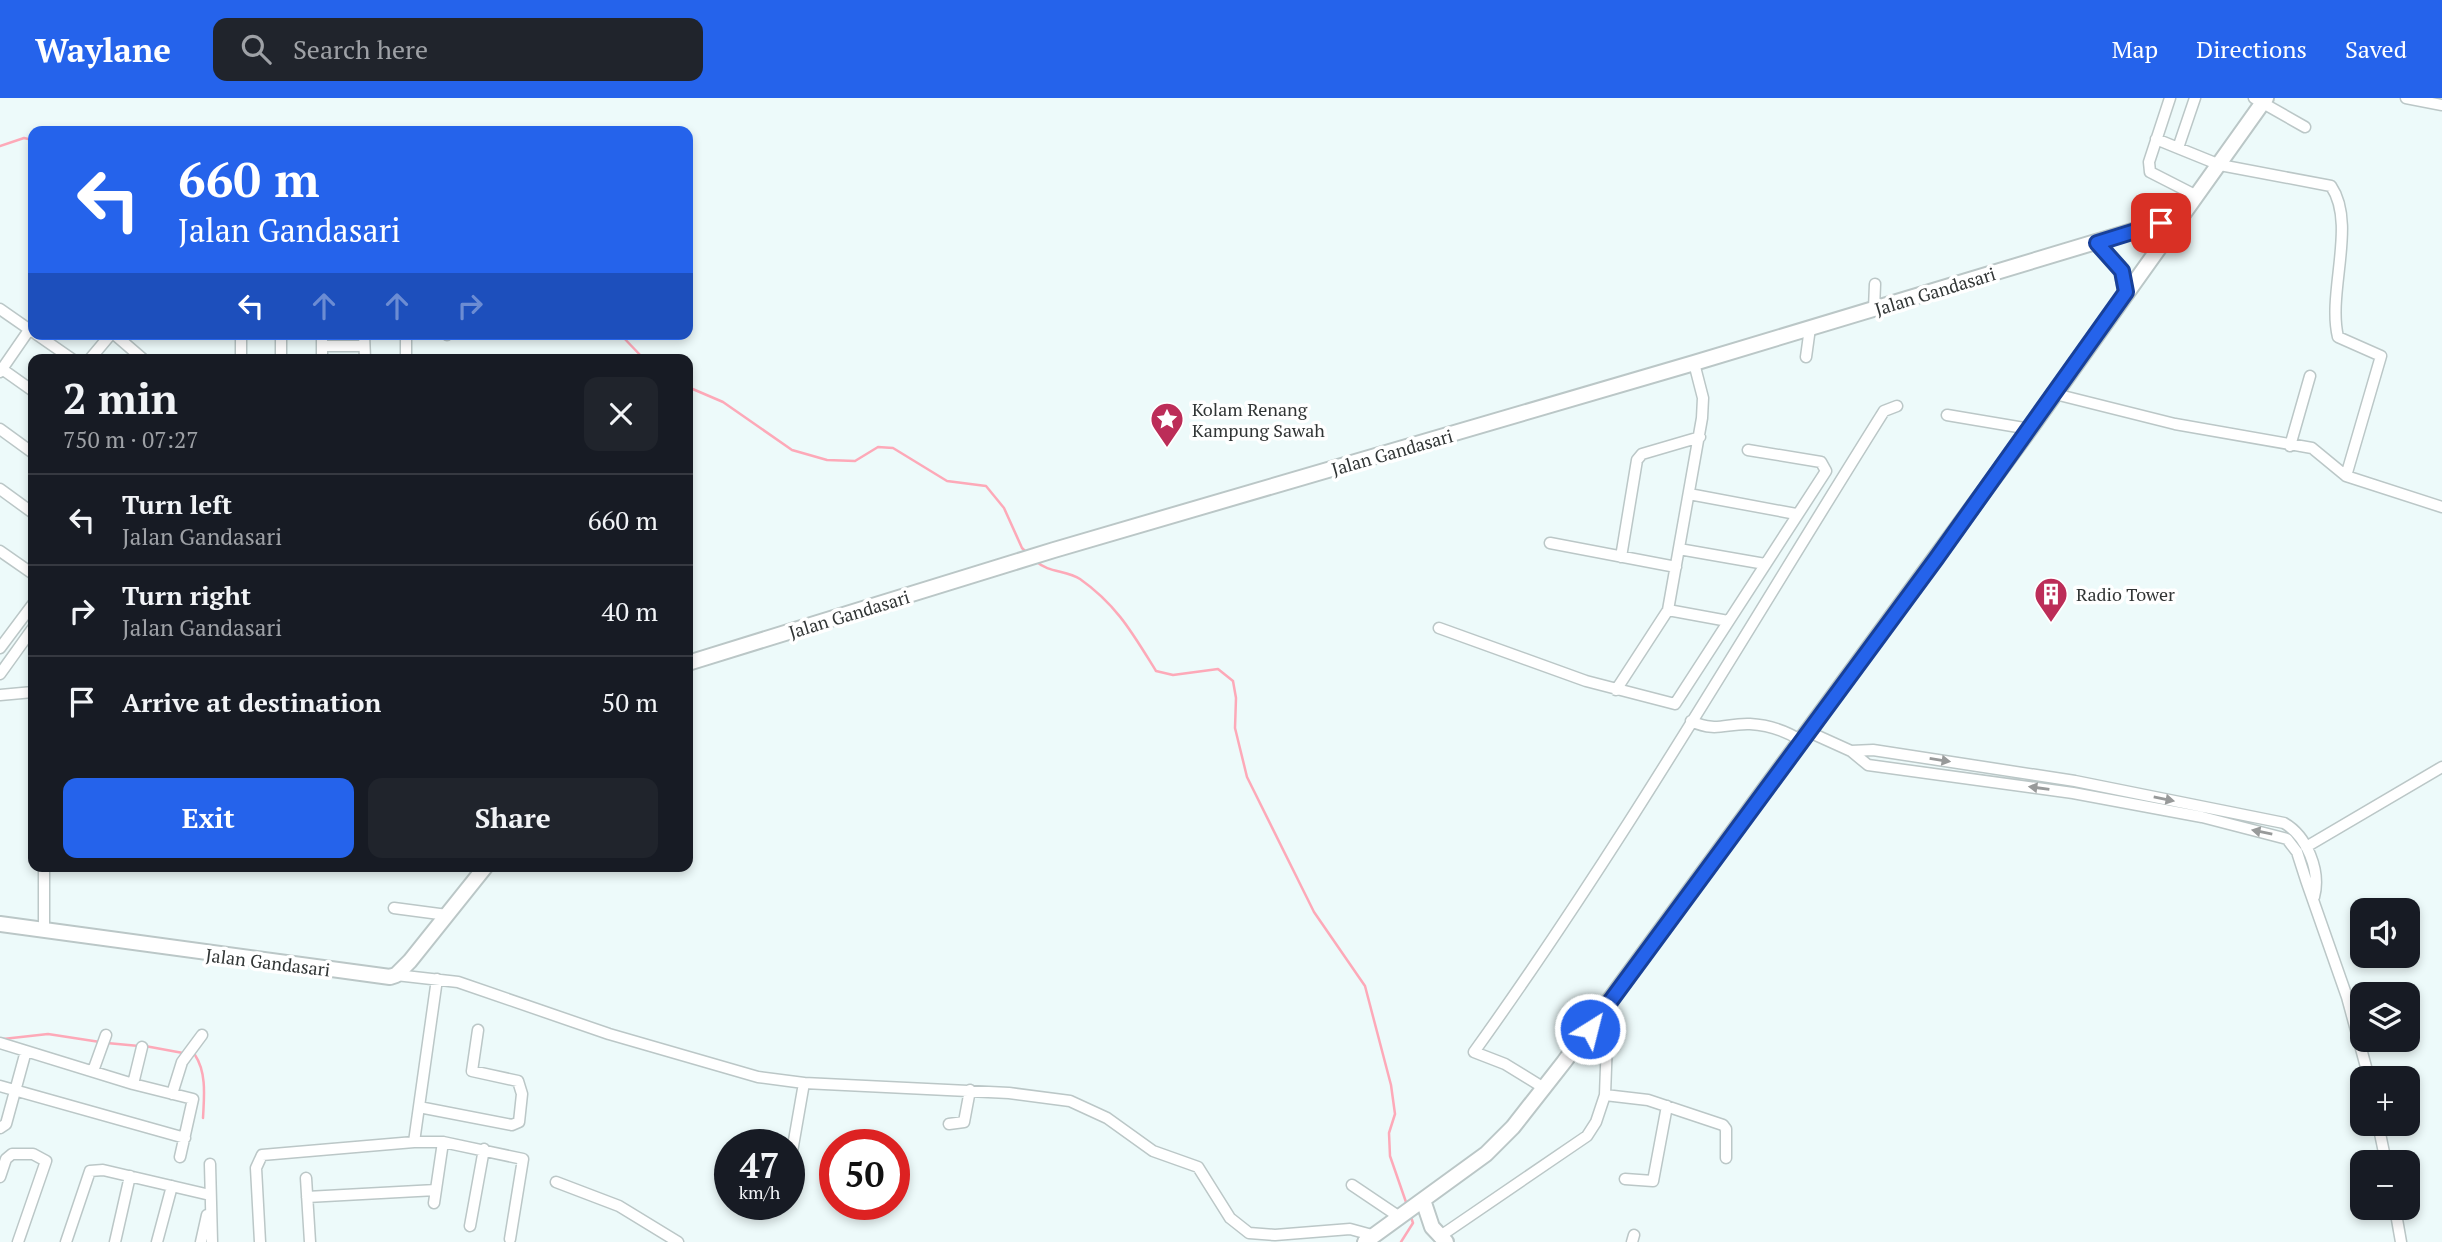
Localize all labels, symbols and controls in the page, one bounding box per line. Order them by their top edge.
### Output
search box [213,18,703,81]
text: Waylane [35,28,171,71]
icon: search [237,30,275,68]
text: Search here [293,32,428,66]
text: Map [2112,33,2158,65]
text: Directions [2196,33,2307,65]
text: Saved [2345,33,2407,65]
text: 660 m [178,146,320,211]
icon: left [63,154,154,245]
pin [2131,193,2191,253]
icon: arrive [2142,204,2180,242]
text: Jalan Gandasari [178,209,401,251]
street label: Jalan Gandasari [1872,261,1998,321]
icon: left [232,287,270,325]
icon: ahead [305,287,343,325]
icon: ahead [378,287,416,325]
icon: right [451,287,489,325]
text: 2 min [63,370,178,426]
button: close [584,377,658,451]
place label: Kolam Renang Kampung Sawah [1192,397,1325,442]
place icon: Kolam Renang Kampung Sawah [1148,400,1186,449]
street label: Jalan Gandasari [1328,423,1456,481]
text: 750 m · 07:27 [63,424,198,455]
text: Turn left [122,487,232,521]
icon: left [63,501,101,539]
text: 660 m [588,503,658,537]
text: Jalan Gandasari [122,521,282,552]
building icon: Radio Tower [2032,575,2070,624]
text: Turn right [122,578,251,612]
place label: Radio Tower [2076,582,2175,606]
street label: Jalan Gandasari [786,584,912,644]
icon: right [63,592,101,630]
text: 40 m [602,594,658,628]
text: Jalan Gandasari [122,612,282,643]
icon: arrive [63,683,101,721]
text: Arrive at destination [122,685,381,719]
text: 50 m [602,685,658,719]
one-way arrow [1929,755,1951,766]
button: Exit [63,778,354,858]
button: Share [368,778,658,858]
one-way arrow [2028,782,2050,793]
one-way arrow [2153,794,2175,805]
one-way arrow [2251,826,2273,837]
map controls [2350,898,2420,1220]
button: sound [2350,898,2420,968]
street label: Jalan Gandasari [204,942,332,982]
button: layers [2350,982,2420,1052]
position arrow [1553,992,1627,1066]
button: + [2350,1066,2420,1136]
speed limit sign: 50 [819,1129,910,1220]
text: 47 [740,1142,779,1188]
button: − [2350,1150,2420,1220]
text: km/h [739,1180,780,1204]

